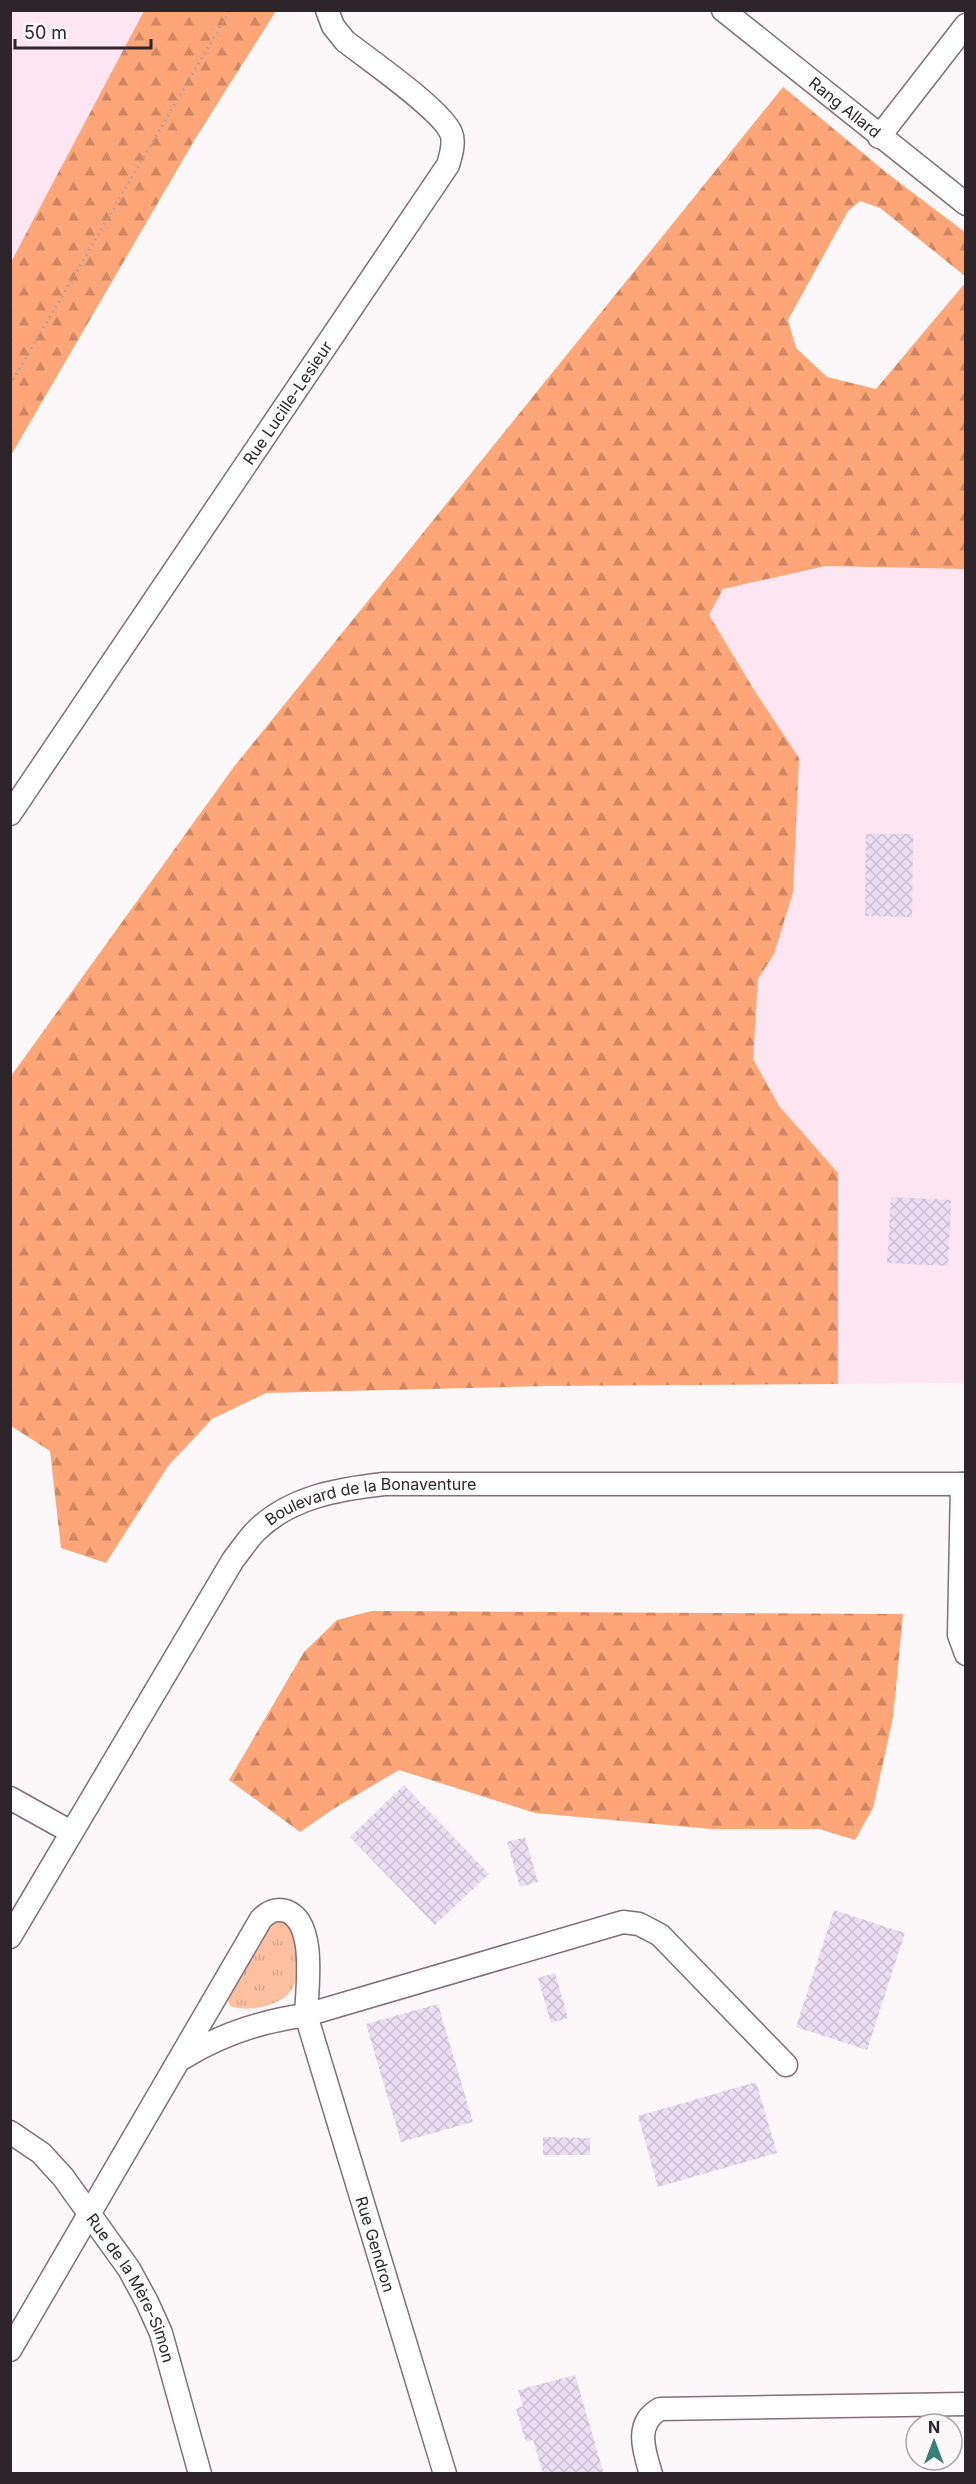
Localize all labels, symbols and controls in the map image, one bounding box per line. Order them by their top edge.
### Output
scale bar [15,12,152,50]
text: 50 m [24,22,67,43]
street label: Rang Allard [805,73,885,142]
street label: Rue Lucille-Lesieur [239,337,336,469]
street label: Boulevard de la Bonaventure [261,1474,476,1529]
street label: Rue Gendron [352,2194,399,2294]
street label: Rue de la Mère-Simon [82,2209,179,2365]
north arrow [904,2412,964,2472]
text: N [928,2417,940,2437]

